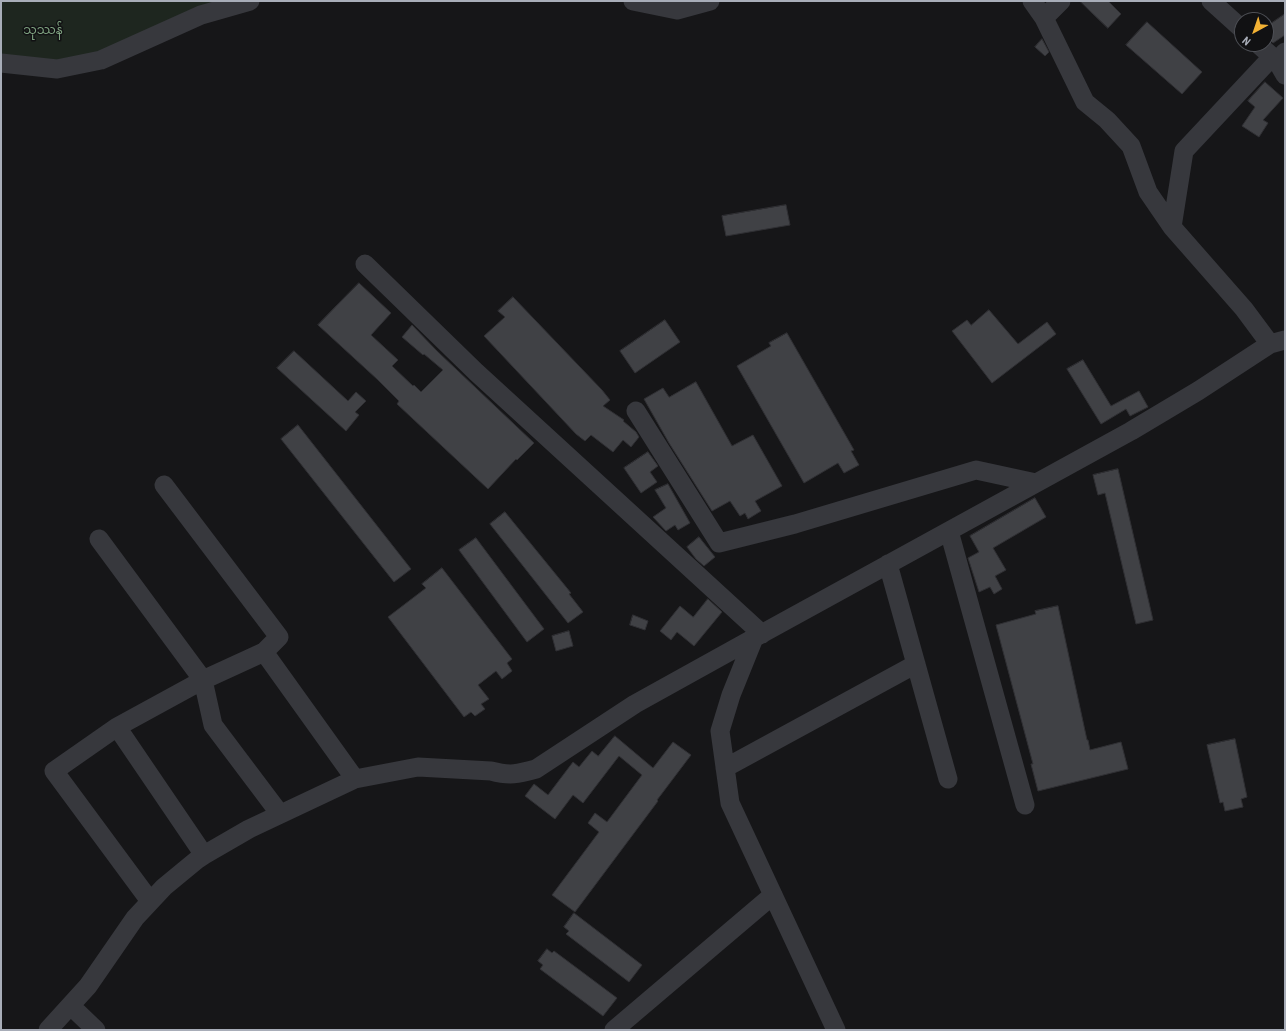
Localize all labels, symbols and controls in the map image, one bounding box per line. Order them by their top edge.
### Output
north arrow [1234,12,1274,52]
park label: သုဿန် [23,24,63,38]
text: N [1240,34,1253,48]

